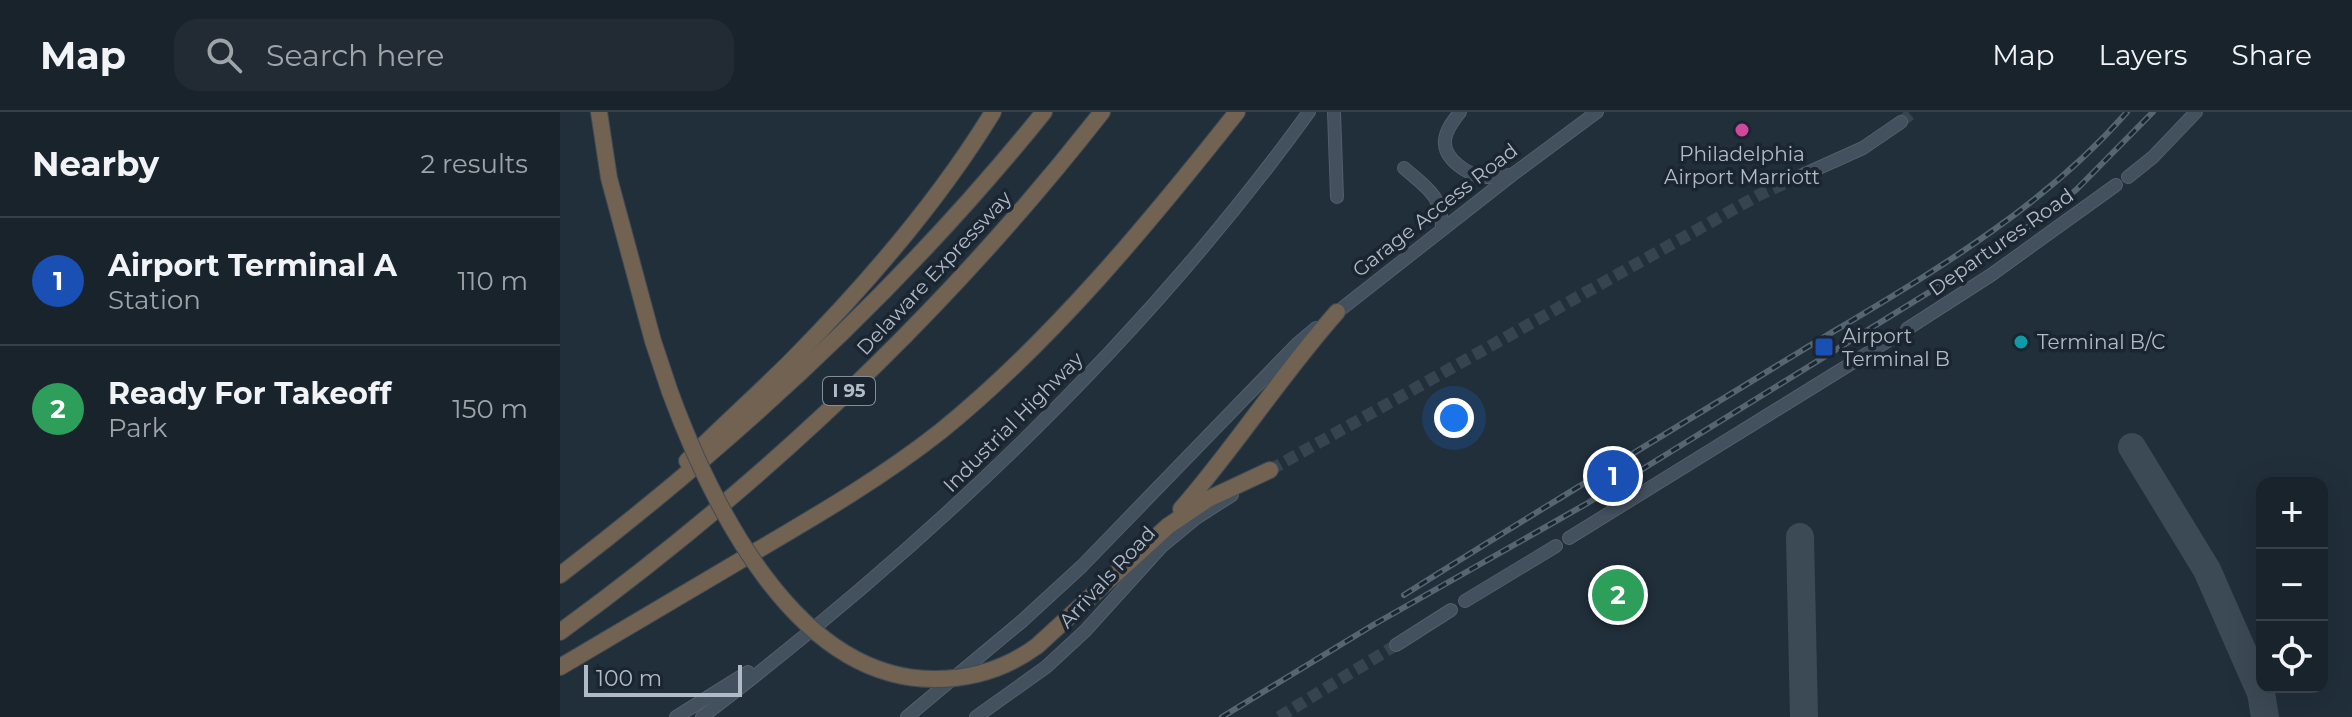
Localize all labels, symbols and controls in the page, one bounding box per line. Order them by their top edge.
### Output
search box [174,19,734,91]
text: Map [40,32,126,79]
icon: search [202,33,246,77]
text: Search here [266,37,444,74]
text: Map [1992,38,2055,72]
text: Layers [2099,38,2188,72]
text: Share [2232,38,2312,72]
marker: Philadelphia Airport Marriott [1733,121,1751,139]
street label: Garage Access Road [1348,138,1522,282]
place label: Philadelphia Airport Marriott [1664,142,1820,189]
text: Nearby [32,143,159,185]
text: 2 results [420,148,528,180]
street label: Departures Road [1924,183,2078,301]
street label: Delaware Expressway [852,186,1016,360]
text: Airport Terminal A [108,247,397,284]
text: 1 [53,265,63,297]
text: 110 m [458,265,528,297]
text: Station [108,284,201,316]
place label: Airport Terminal B [1842,324,1950,371]
place label: Terminal B/C [2037,330,2165,354]
marker: Terminal B/C [2012,333,2030,351]
marker: Airport Terminal B [1813,336,1835,358]
street label: Industrial Highway [938,347,1088,497]
text: Ready For Takeoff [108,375,391,412]
road number: I 95 [823,377,875,405]
text: 2 [50,393,66,425]
text: 150 m [452,393,528,425]
your location [1434,398,1474,438]
text: Park [108,412,167,444]
pin: 1 [1587,446,1639,506]
map controls [2256,477,2328,693]
button: + [2256,477,2328,549]
street label: Arrivals Road [1054,521,1160,633]
button: − [2256,549,2328,621]
pin: 2 [1592,565,1644,625]
button: locate [2256,621,2328,693]
scale bar [584,661,742,697]
text: 100 m [596,665,662,692]

